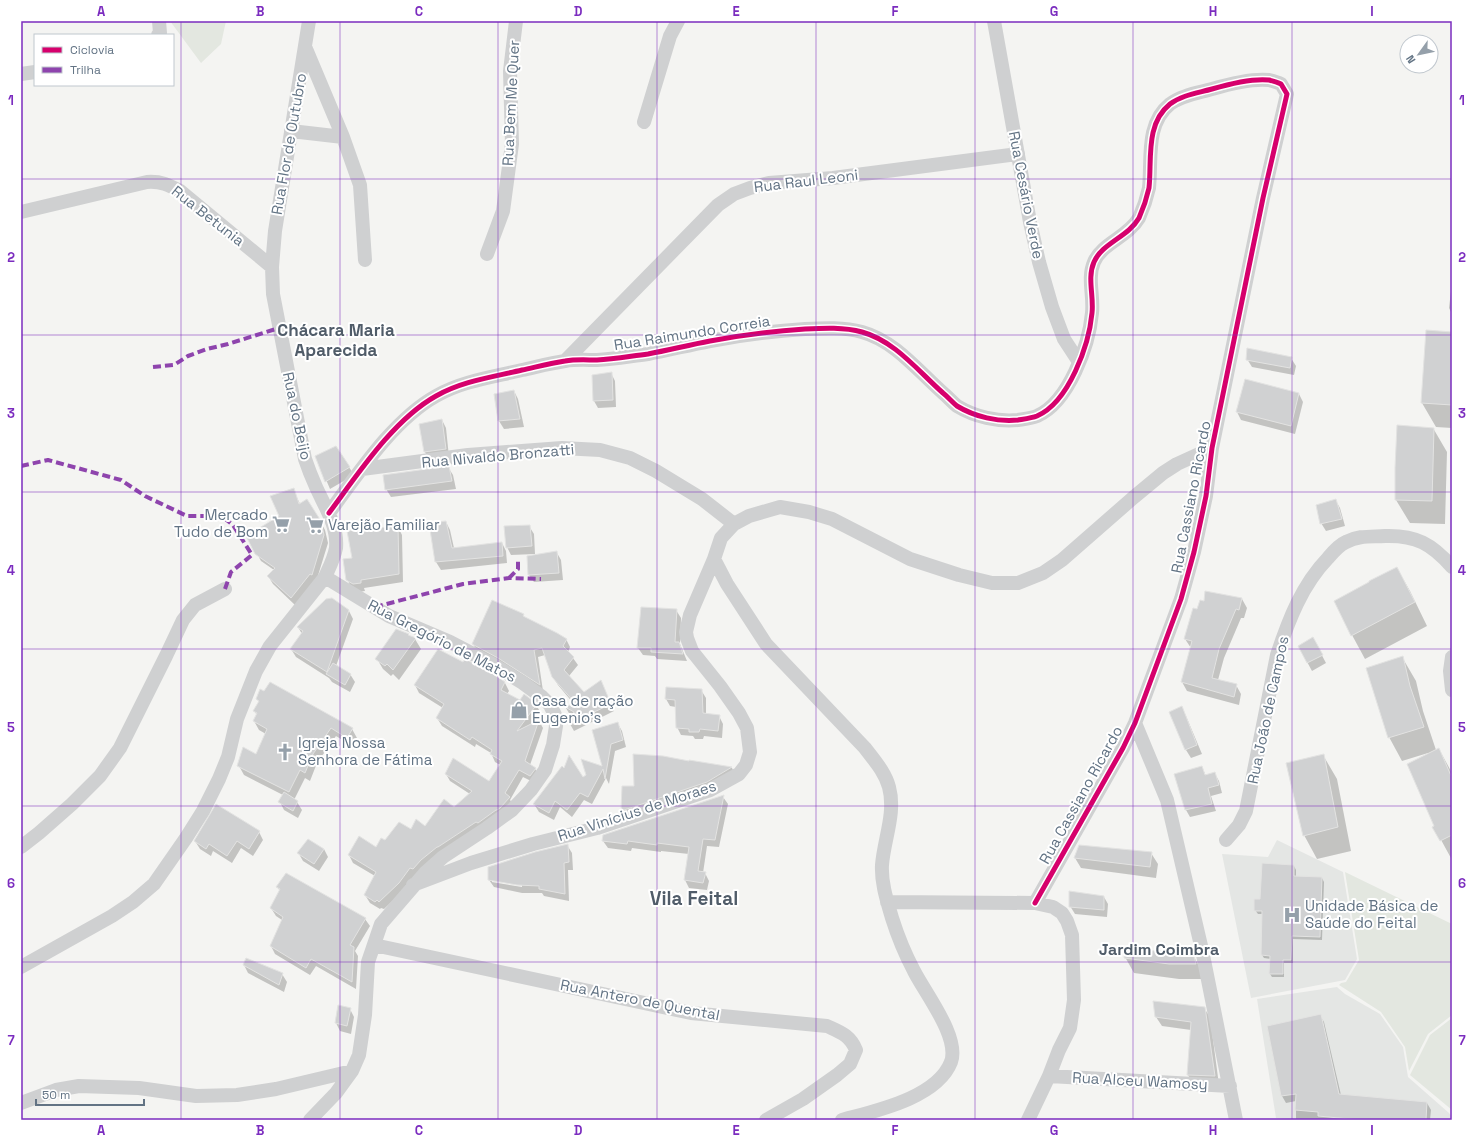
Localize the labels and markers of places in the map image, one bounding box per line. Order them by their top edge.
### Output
place label: Mercado Tudo de Bom [174,505,268,541]
supermarket icon: Mercado Tudo de Bom [271,514,291,534]
supermarket icon: Varejão Familiar [305,515,325,535]
place label: Varejão Familiar [328,515,440,534]
place label: Casa de ração Eugenio's [532,691,633,727]
shop icon: Casa de ração Eugenio's [509,700,529,720]
place label: Igreja Nossa Senhora de Fátima [298,733,433,769]
church icon: Igreja Nossa Senhora de Fátima [275,742,295,762]
place label: Unidade Básica de Saúde do Feital [1305,896,1439,932]
hospital icon: Unidade Básica de Saúde do Feital [1282,905,1302,925]

